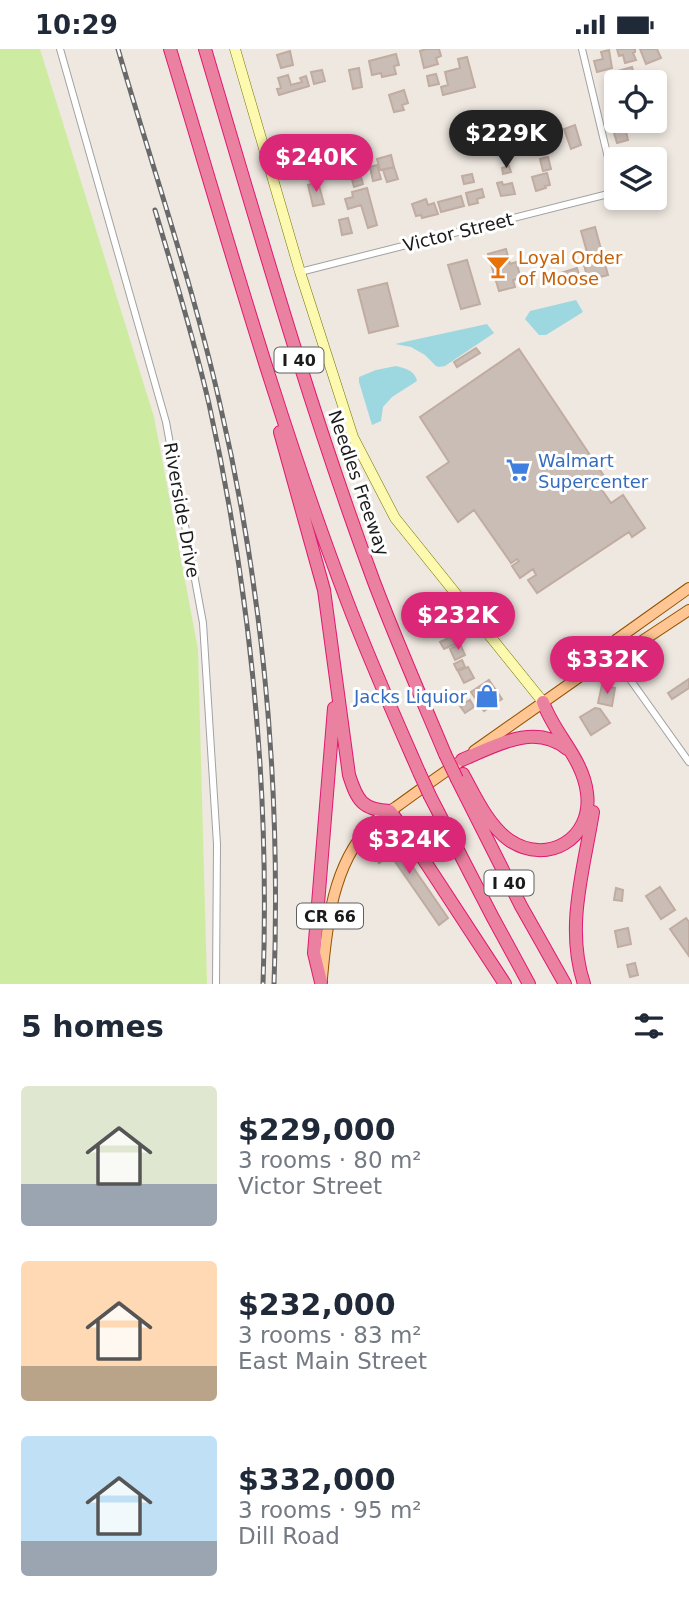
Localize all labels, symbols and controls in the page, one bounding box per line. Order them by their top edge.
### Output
text: 10:29 [35,10,118,40]
map controls [604,70,667,210]
button: locate [604,70,667,133]
pin: $229K [457,110,555,170]
text: $229K [465,120,547,146]
pin: $240K [267,135,365,194]
text: $240K [275,144,357,170]
button: layers [604,147,667,210]
street label: Victor Street [401,208,515,256]
place label: Loyal Order of Moose [518,247,623,289]
bar icon: Loyal Order of Moose [484,253,512,281]
road number: I 40 [274,347,324,373]
street label: Needles Freeway [324,407,394,559]
street label: Riverside Drive [160,441,204,579]
place label: Walmart Supercenter [538,450,649,492]
supermarket icon: Walmart Supercenter [504,456,532,484]
pin: $232K [409,593,507,652]
text: $232K [417,602,499,628]
pin: $332K [558,637,656,696]
text: $332K [566,646,648,672]
shop icon: Jacks Liquior [473,682,501,710]
place label: Jacks Liquior [353,686,468,707]
pin: $324K [360,817,458,876]
text: $324K [368,826,450,852]
road number: I 40 [484,870,534,895]
road number: CR 66 [297,903,363,929]
icon: filters [630,1007,668,1045]
text: 5 homes [21,1009,164,1044]
text: $229,000 [238,1112,396,1147]
icon: home [77,1114,161,1198]
text: 3 rooms · 80 m² [238,1147,422,1173]
text: Victor Street [238,1173,382,1199]
text: $232,000 [238,1287,396,1322]
icon: home [77,1289,161,1373]
text: 3 rooms · 83 m² [238,1322,422,1348]
text: East Main Street [238,1348,427,1374]
text: $332,000 [238,1462,396,1497]
icon: home [77,1464,161,1548]
text: 3 rooms · 95 m² [238,1497,422,1523]
text: Dill Road [238,1523,340,1549]

